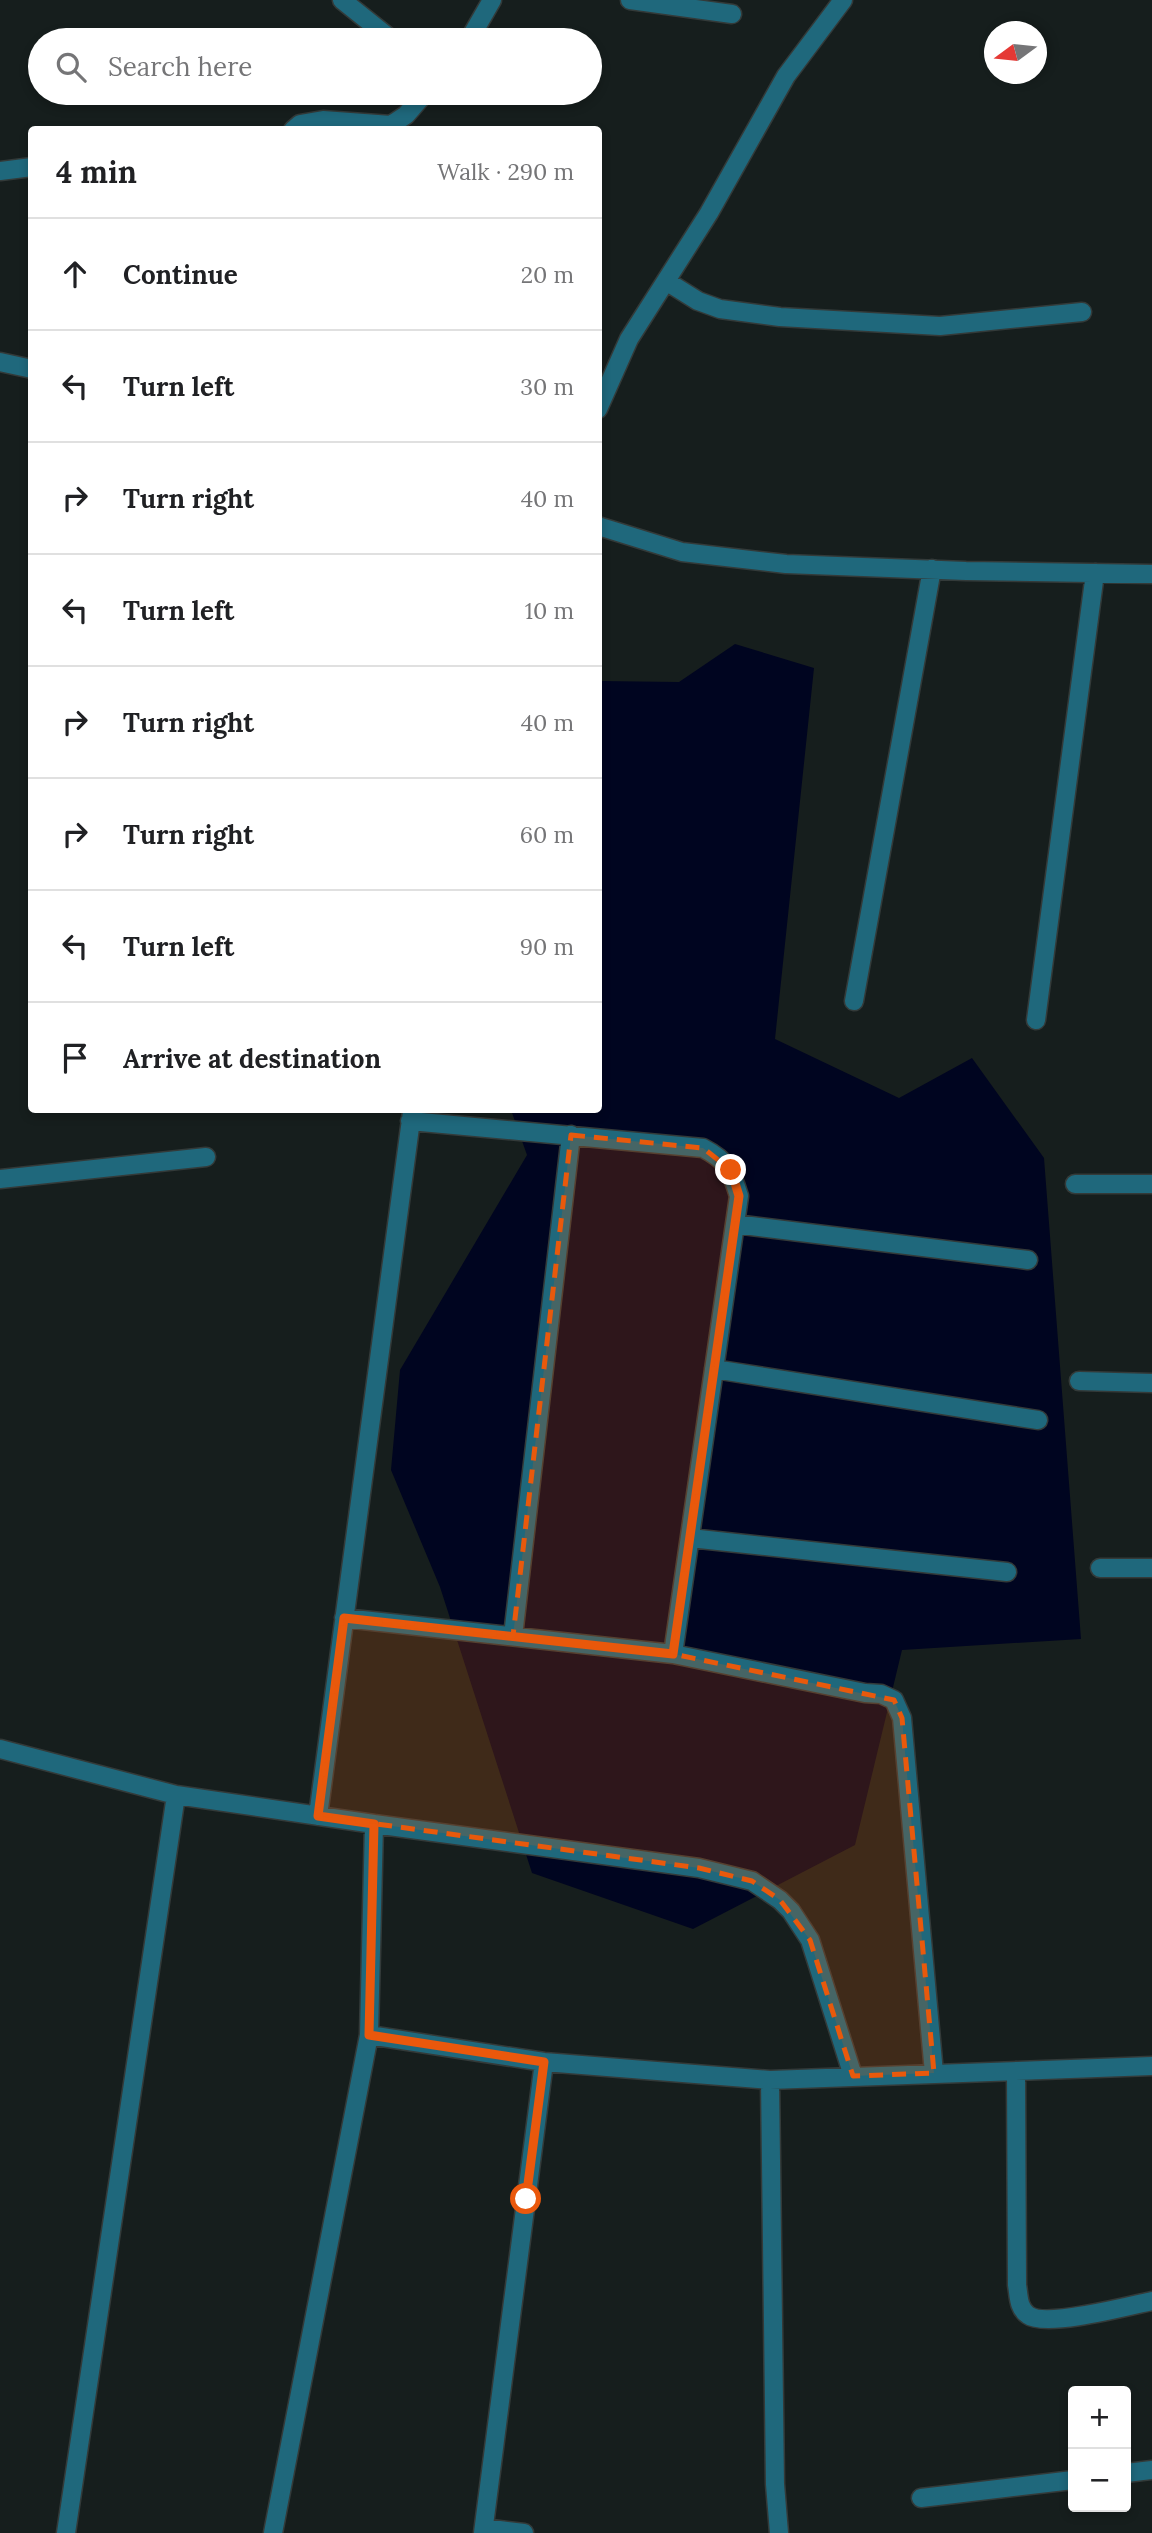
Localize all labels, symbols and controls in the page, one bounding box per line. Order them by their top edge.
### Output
north arrow [984,21,1047,84]
search box [28,28,602,105]
icon: search [52,48,90,86]
text: Search here [108,50,252,83]
text: 4 min [56,153,137,191]
text: Walk · 290 m [437,157,574,186]
icon: ahead [56,255,94,293]
text: Continue [123,258,238,291]
text: 20 m [521,260,574,289]
icon: left [56,367,94,405]
text: Turn left [123,370,234,403]
text: 30 m [520,372,574,401]
icon: right [56,479,94,517]
text: Turn right [123,482,254,515]
text: 40 m [521,484,574,513]
icon: left [56,591,94,629]
text: Turn left [123,594,234,627]
text: 10 m [525,596,574,625]
icon: right [56,703,94,741]
text: Turn right [123,706,254,739]
text: 40 m [521,708,574,737]
icon: right [56,815,94,853]
text: Turn right [123,818,254,851]
text: 60 m [520,820,574,849]
icon: left [56,927,94,965]
text: Turn left [123,930,234,963]
text: 90 m [520,932,574,961]
icon: arrive [56,1039,94,1077]
text: Arrive at destination [123,1042,381,1075]
route end [715,1154,746,1185]
route start [510,2183,541,2214]
map controls [1068,2386,1131,2512]
button: + [1068,2386,1131,2449]
button: − [1068,2449,1131,2512]

